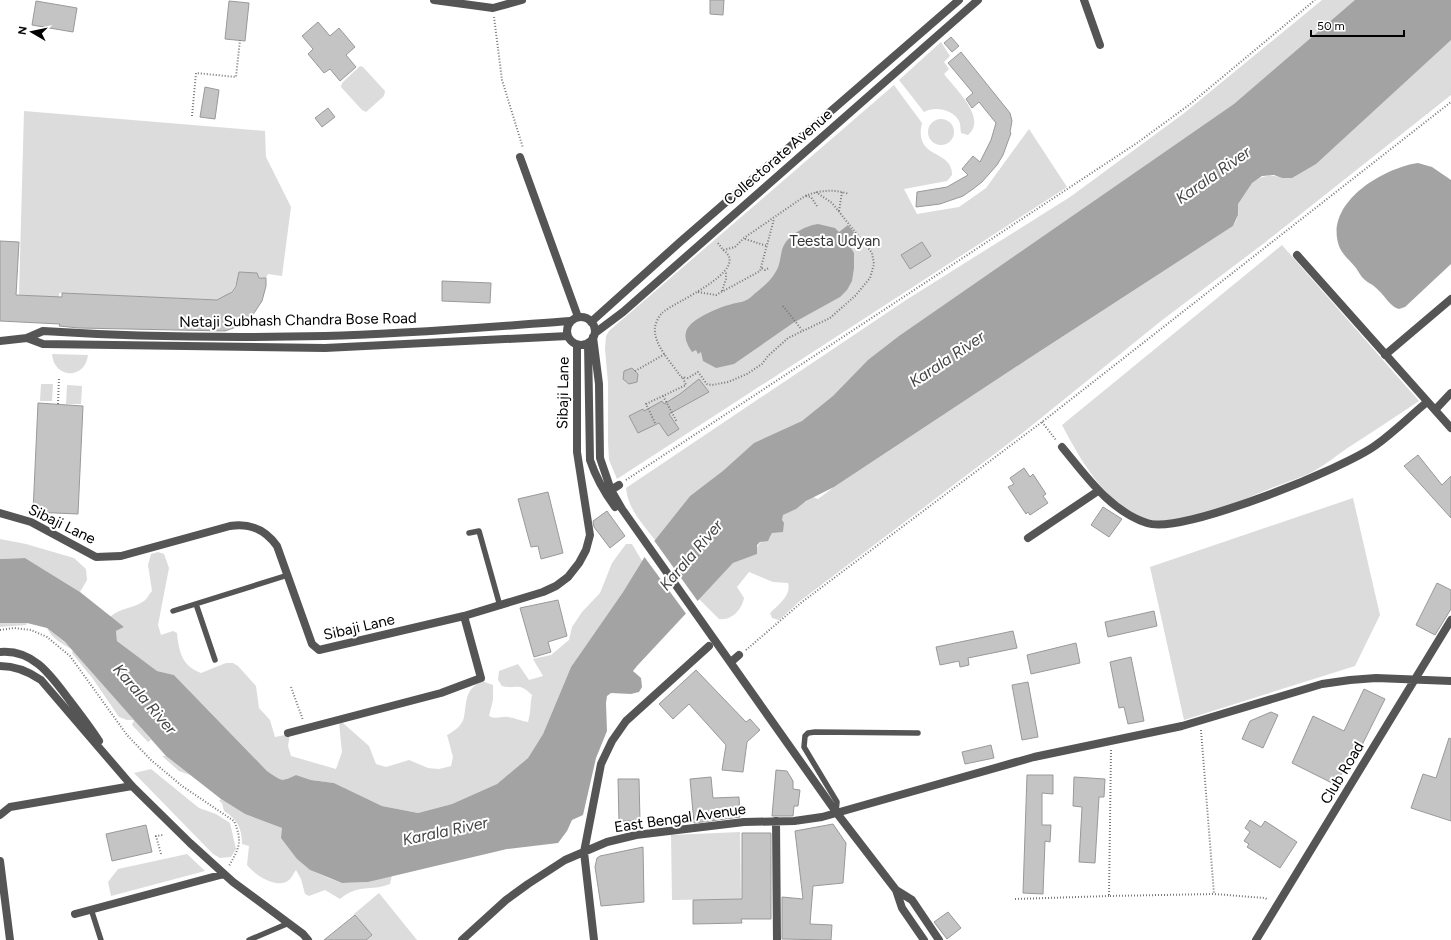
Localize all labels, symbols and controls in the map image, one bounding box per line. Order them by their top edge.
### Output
north arrow [12,12,52,52]
scale bar [1311,12,1404,38]
text: 50 m [1317,19,1345,33]
text: N [16,25,30,36]
street label: Collectorate Avenue [720,105,836,209]
water label: Karala River [1172,142,1254,208]
park label: Teesta Udyan [790,232,880,250]
street label: Netaji Subhash Chandra Bose Road [179,309,417,331]
water label: Karala River [906,327,989,391]
street label: Sibaji Lane [553,357,573,429]
street label: Sibaji Lane [26,500,98,548]
water label: Karala River [655,516,727,594]
street label: Sibaji Lane [322,610,396,644]
water label: Karala River [109,660,181,738]
street label: Club Road [1316,739,1368,807]
street label: East Bengal Avenue [613,800,747,836]
water label: Karala River [401,813,490,849]

